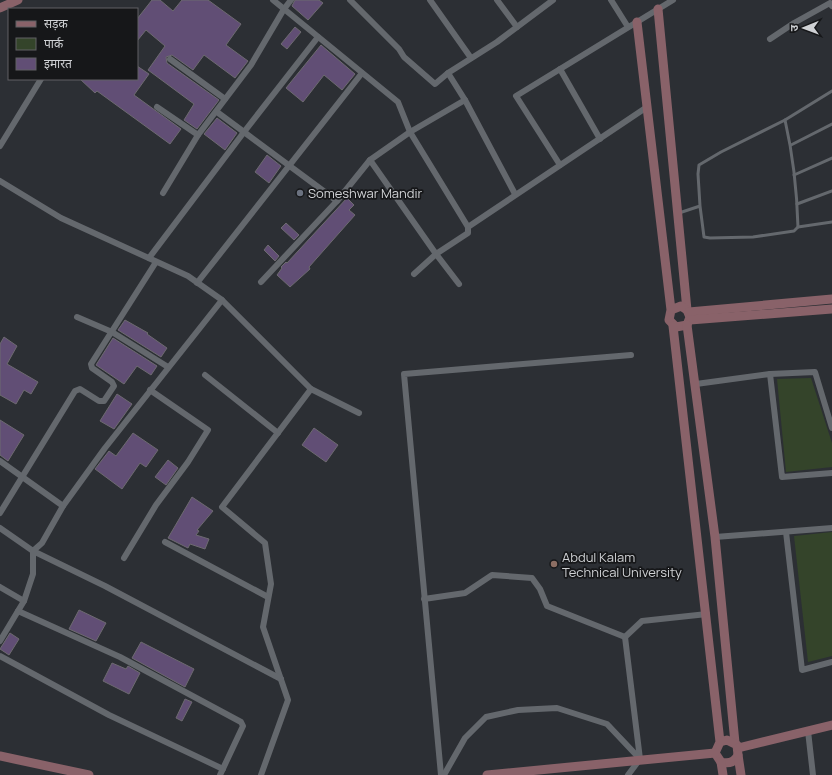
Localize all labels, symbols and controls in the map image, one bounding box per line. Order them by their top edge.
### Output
legend [8,8,138,80]
north arrow [784,8,824,48]
text: सड़क [44,15,69,32]
text: उ [786,24,801,32]
text: पार्क [44,35,64,52]
text: इमारत [44,55,73,72]
place label: Someshwar Mandir [308,184,422,202]
marker: Someshwar Mandir [295,188,305,198]
place label: Abdul Kalam Technical University [562,548,682,581]
marker: Abdul Kalam Technical University [549,559,559,569]

